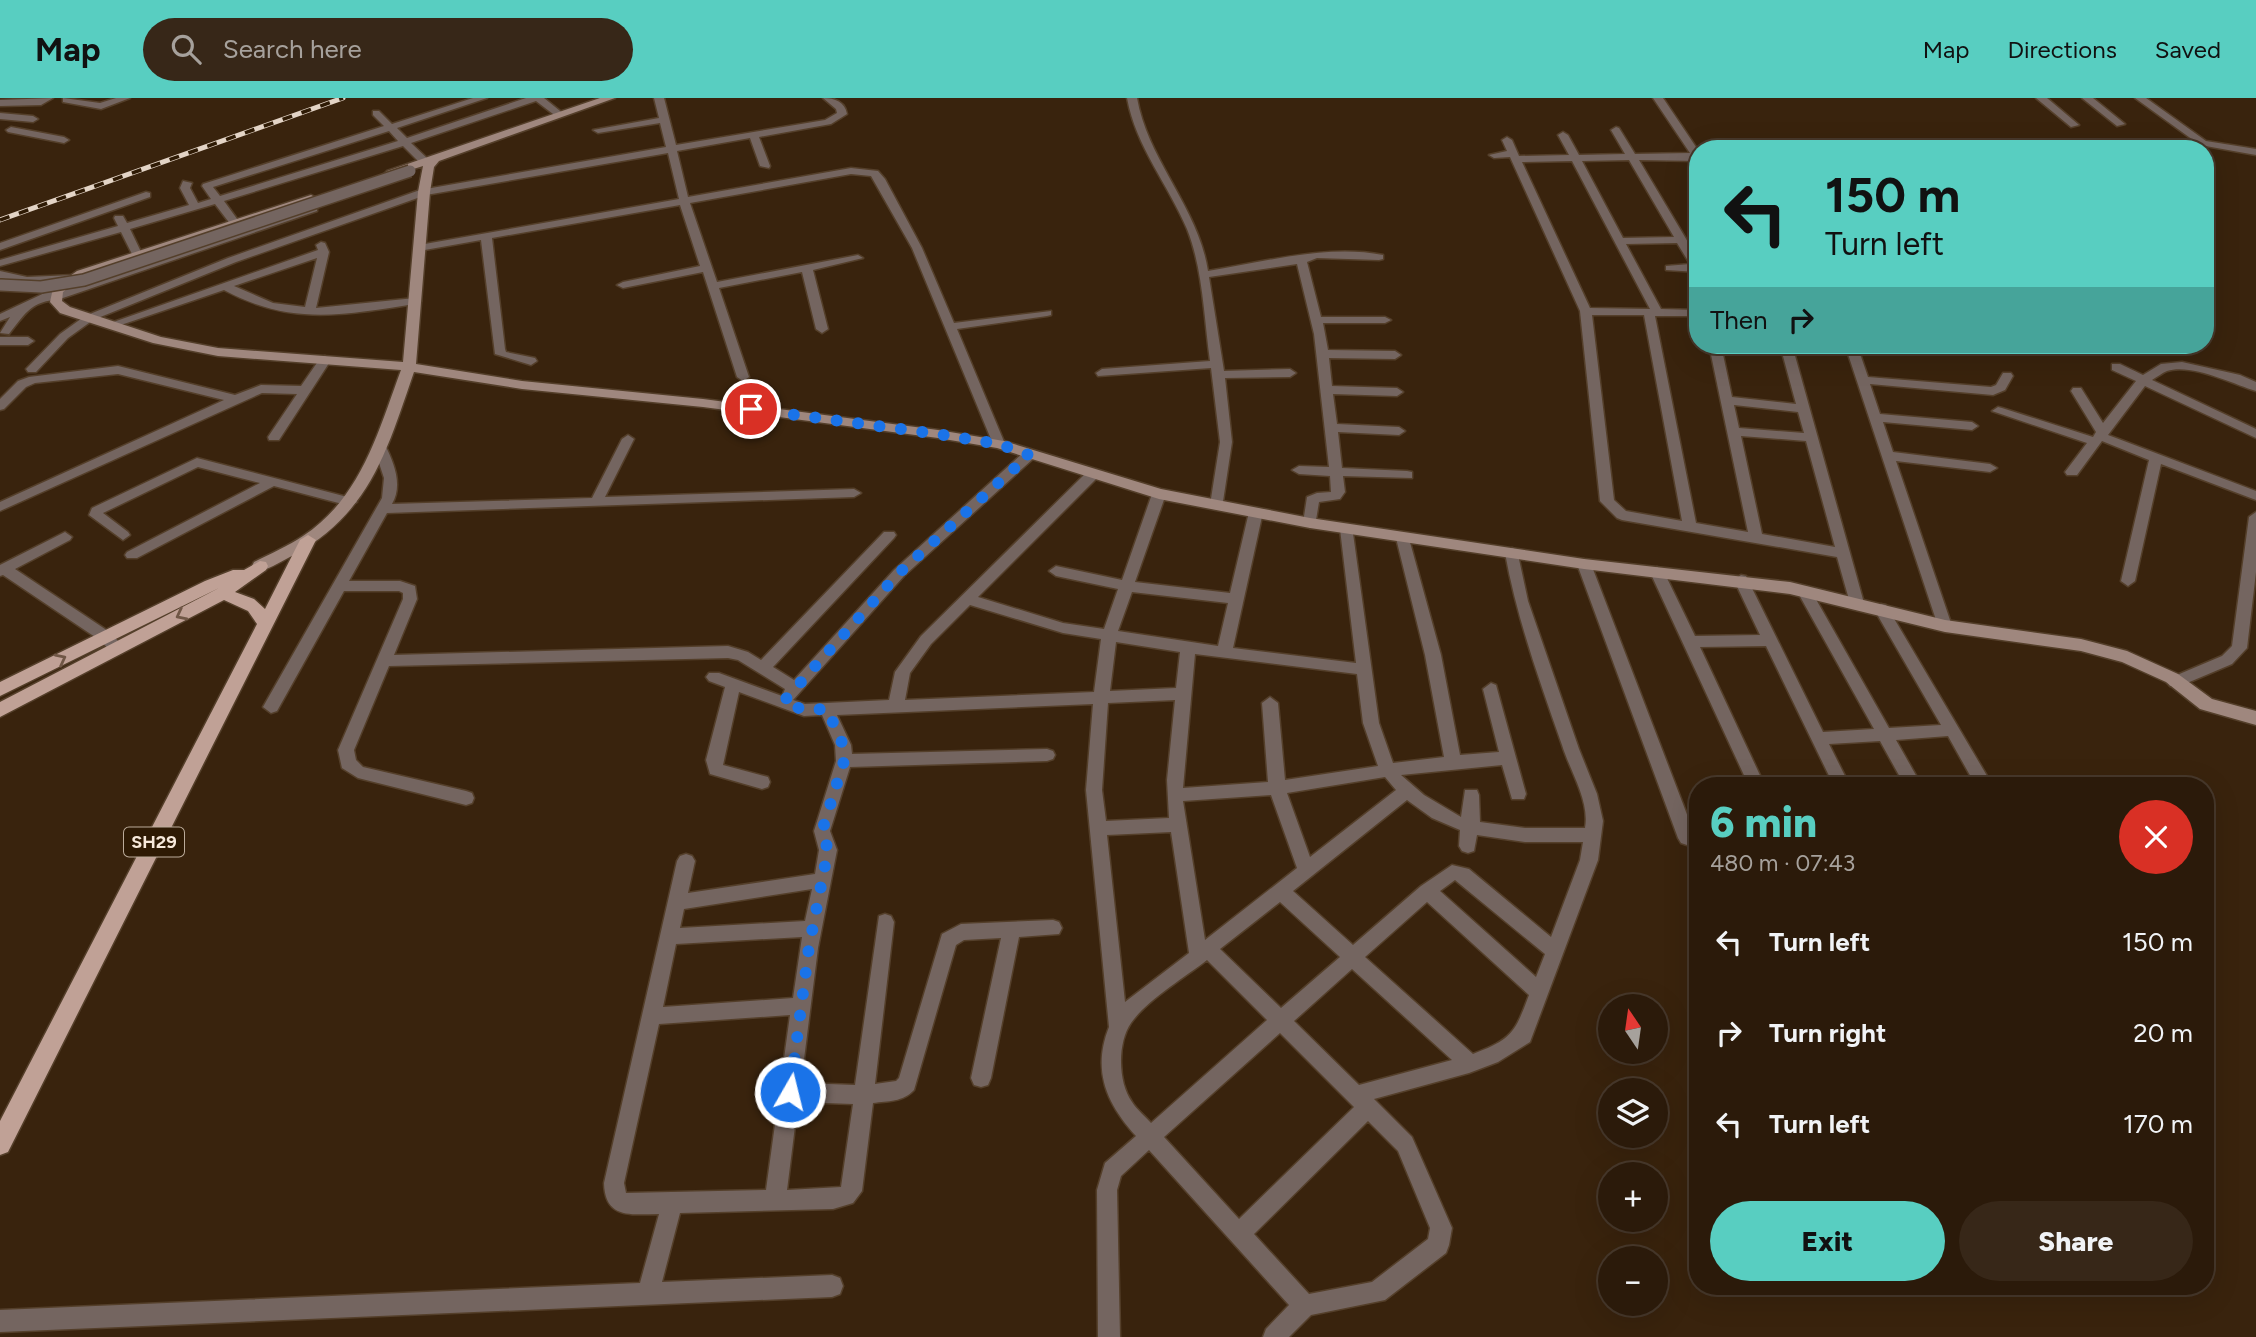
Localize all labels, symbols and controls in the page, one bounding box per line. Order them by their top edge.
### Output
search box [143,18,633,81]
text: Map [35,30,101,69]
icon: search [167,30,205,68]
text: Search here [223,33,362,65]
text: Map [1923,35,1969,64]
text: Directions [2007,35,2117,64]
text: Saved [2155,35,2221,64]
text: 150 m [1825,165,1960,224]
icon: left [1710,168,1801,259]
text: Turn left [1825,225,1944,263]
icon: right [1782,301,1820,339]
text: Then [1710,304,1768,336]
pin [721,379,781,439]
icon: arrive [732,390,770,428]
one-way arrow [176,607,189,621]
one-way arrow [54,654,66,668]
text: 6 min [1710,797,1817,848]
button: close [2119,800,2193,874]
road number: SH29 [124,828,184,856]
text: 480 m · 07:43 [1710,849,1855,877]
icon: left [1710,923,1748,961]
text: Turn left [1769,926,1870,958]
text: 150 m [2122,926,2193,958]
north arrow [1598,994,1668,1064]
map controls [1598,994,1668,1316]
icon: right [1710,1014,1748,1052]
text: Turn right [1769,1017,1886,1049]
text: 20 m [2133,1017,2193,1049]
position arrow [753,1055,827,1129]
button: layers [1598,1078,1668,1148]
icon: left [1710,1105,1748,1143]
text: Turn left [1769,1108,1870,1140]
text: 170 m [2123,1108,2193,1140]
button: + [1598,1162,1668,1232]
button: Exit [1710,1201,1945,1281]
button: Share [1959,1201,2193,1281]
button: − [1598,1246,1668,1316]

